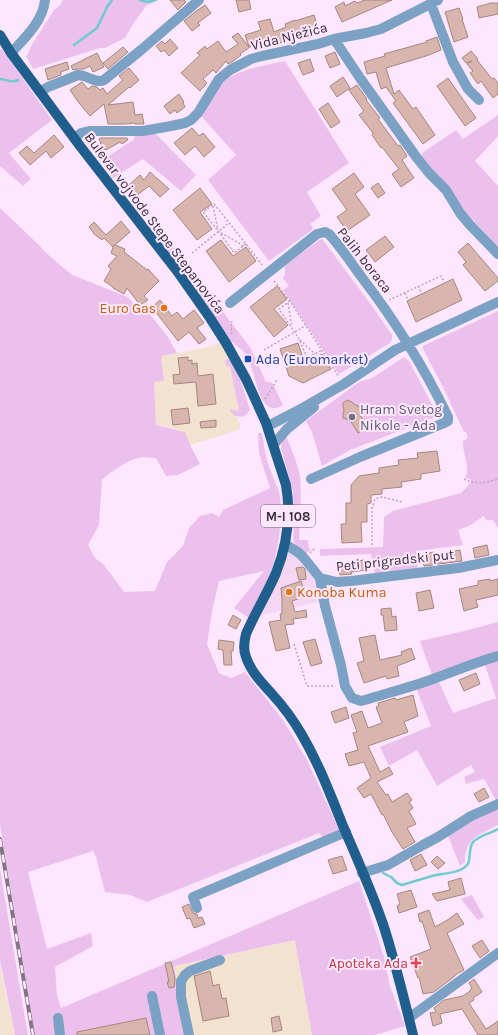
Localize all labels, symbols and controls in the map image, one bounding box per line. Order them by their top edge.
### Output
street label: Vida Nježića [249,19,329,54]
street label: Bulevar vojvode Stepe Stepanovića [81,129,228,317]
street label: Palih boraca [334,224,396,297]
place label: Euro Gas [100,300,156,317]
marker: Euro Gas [159,303,169,313]
place label: Ada (Euromarket) [256,351,369,368]
marker: Ada (Euromarket) [243,354,253,364]
place label: Hram Svetog Nikole - Ada [360,401,442,434]
marker: Hram Svetog Nikole - Ada [347,412,357,422]
road number: M-I 108 [261,505,315,527]
street label: Peti prigradski put [335,546,455,575]
place label: Konoba Kuma [297,584,386,601]
marker: Konoba Kuma [284,587,294,597]
place label: Apoteka Ada [329,955,408,972]
marker: Apoteka Ada [411,958,421,968]

